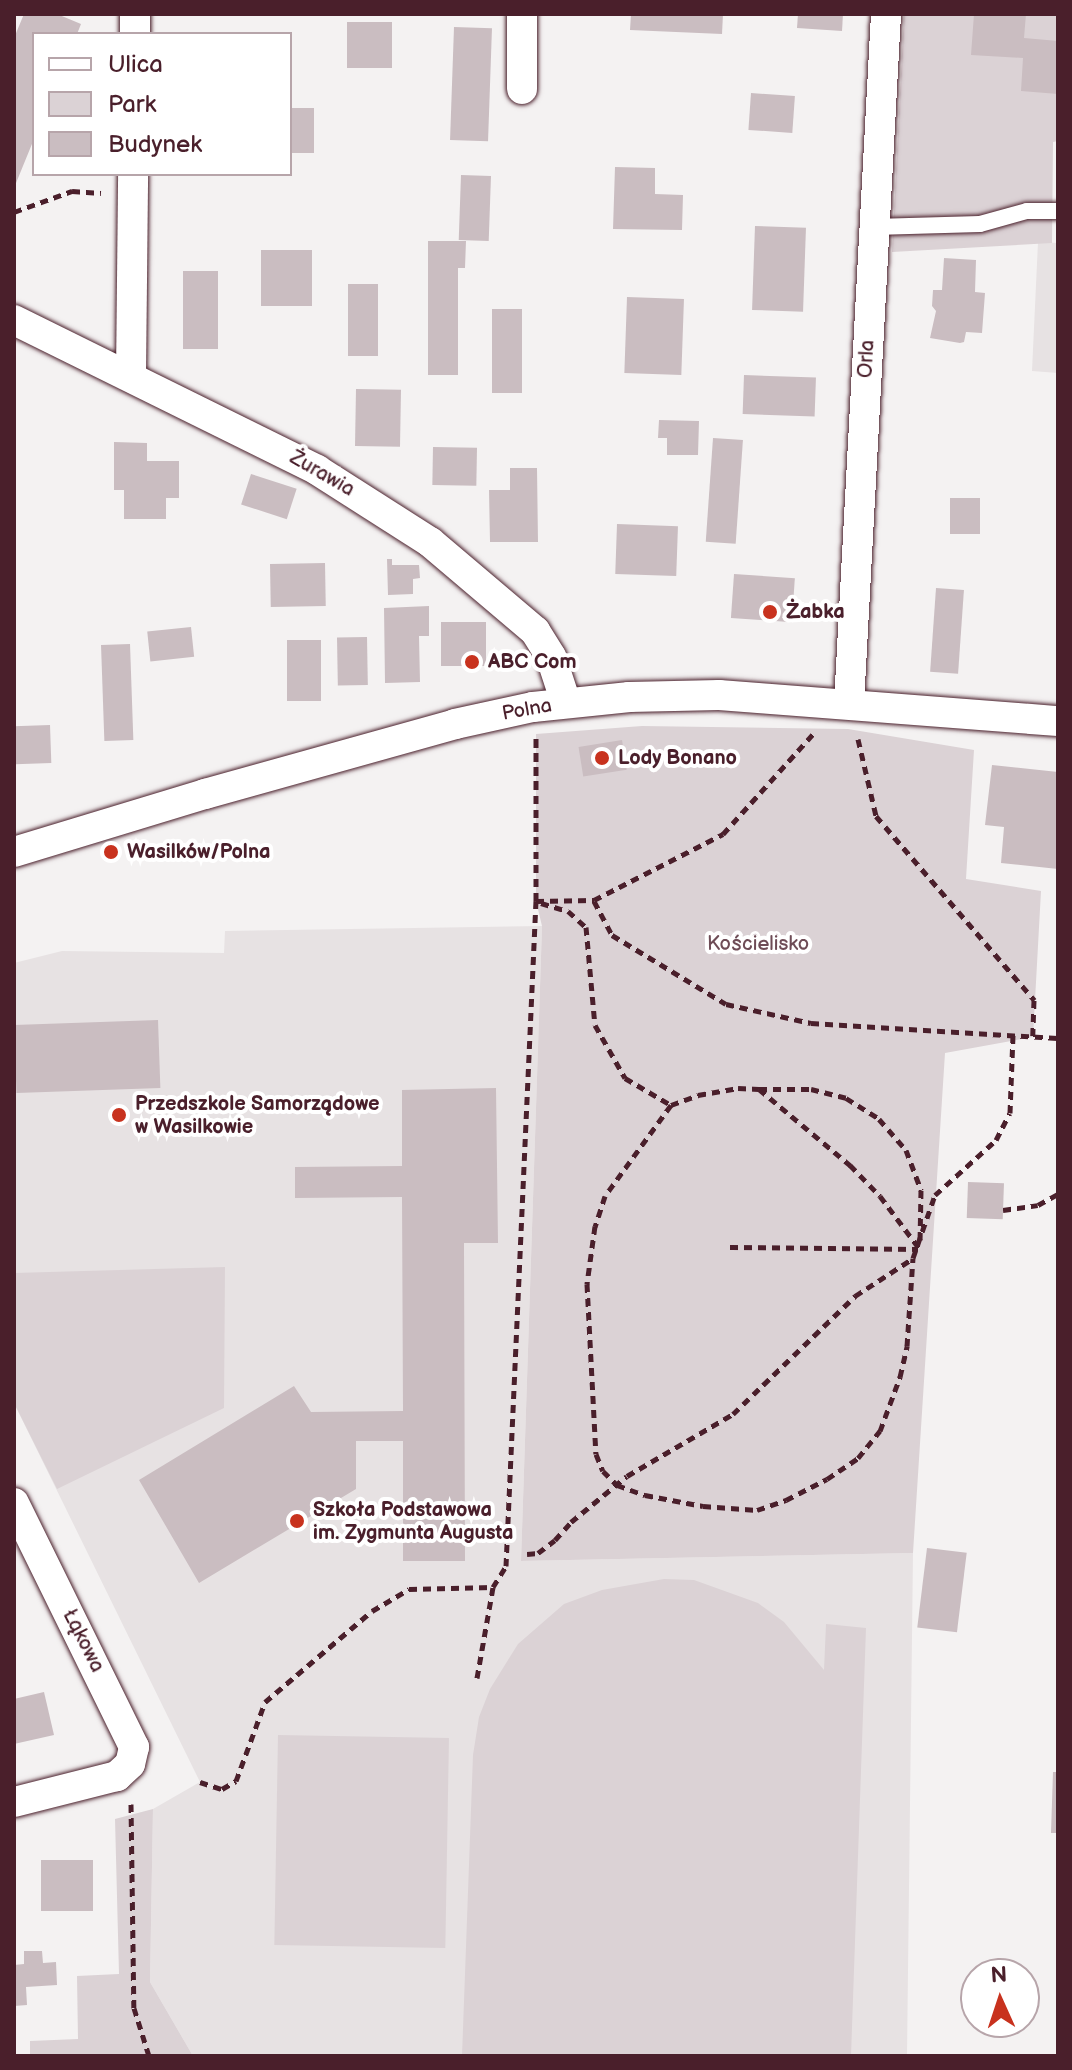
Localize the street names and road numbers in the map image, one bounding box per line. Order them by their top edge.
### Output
street label: Orla [854,339,880,379]
street label: Żurawia [285,446,359,502]
street label: Polna [500,694,554,726]
street label: Łąkowa [57,1605,109,1677]

